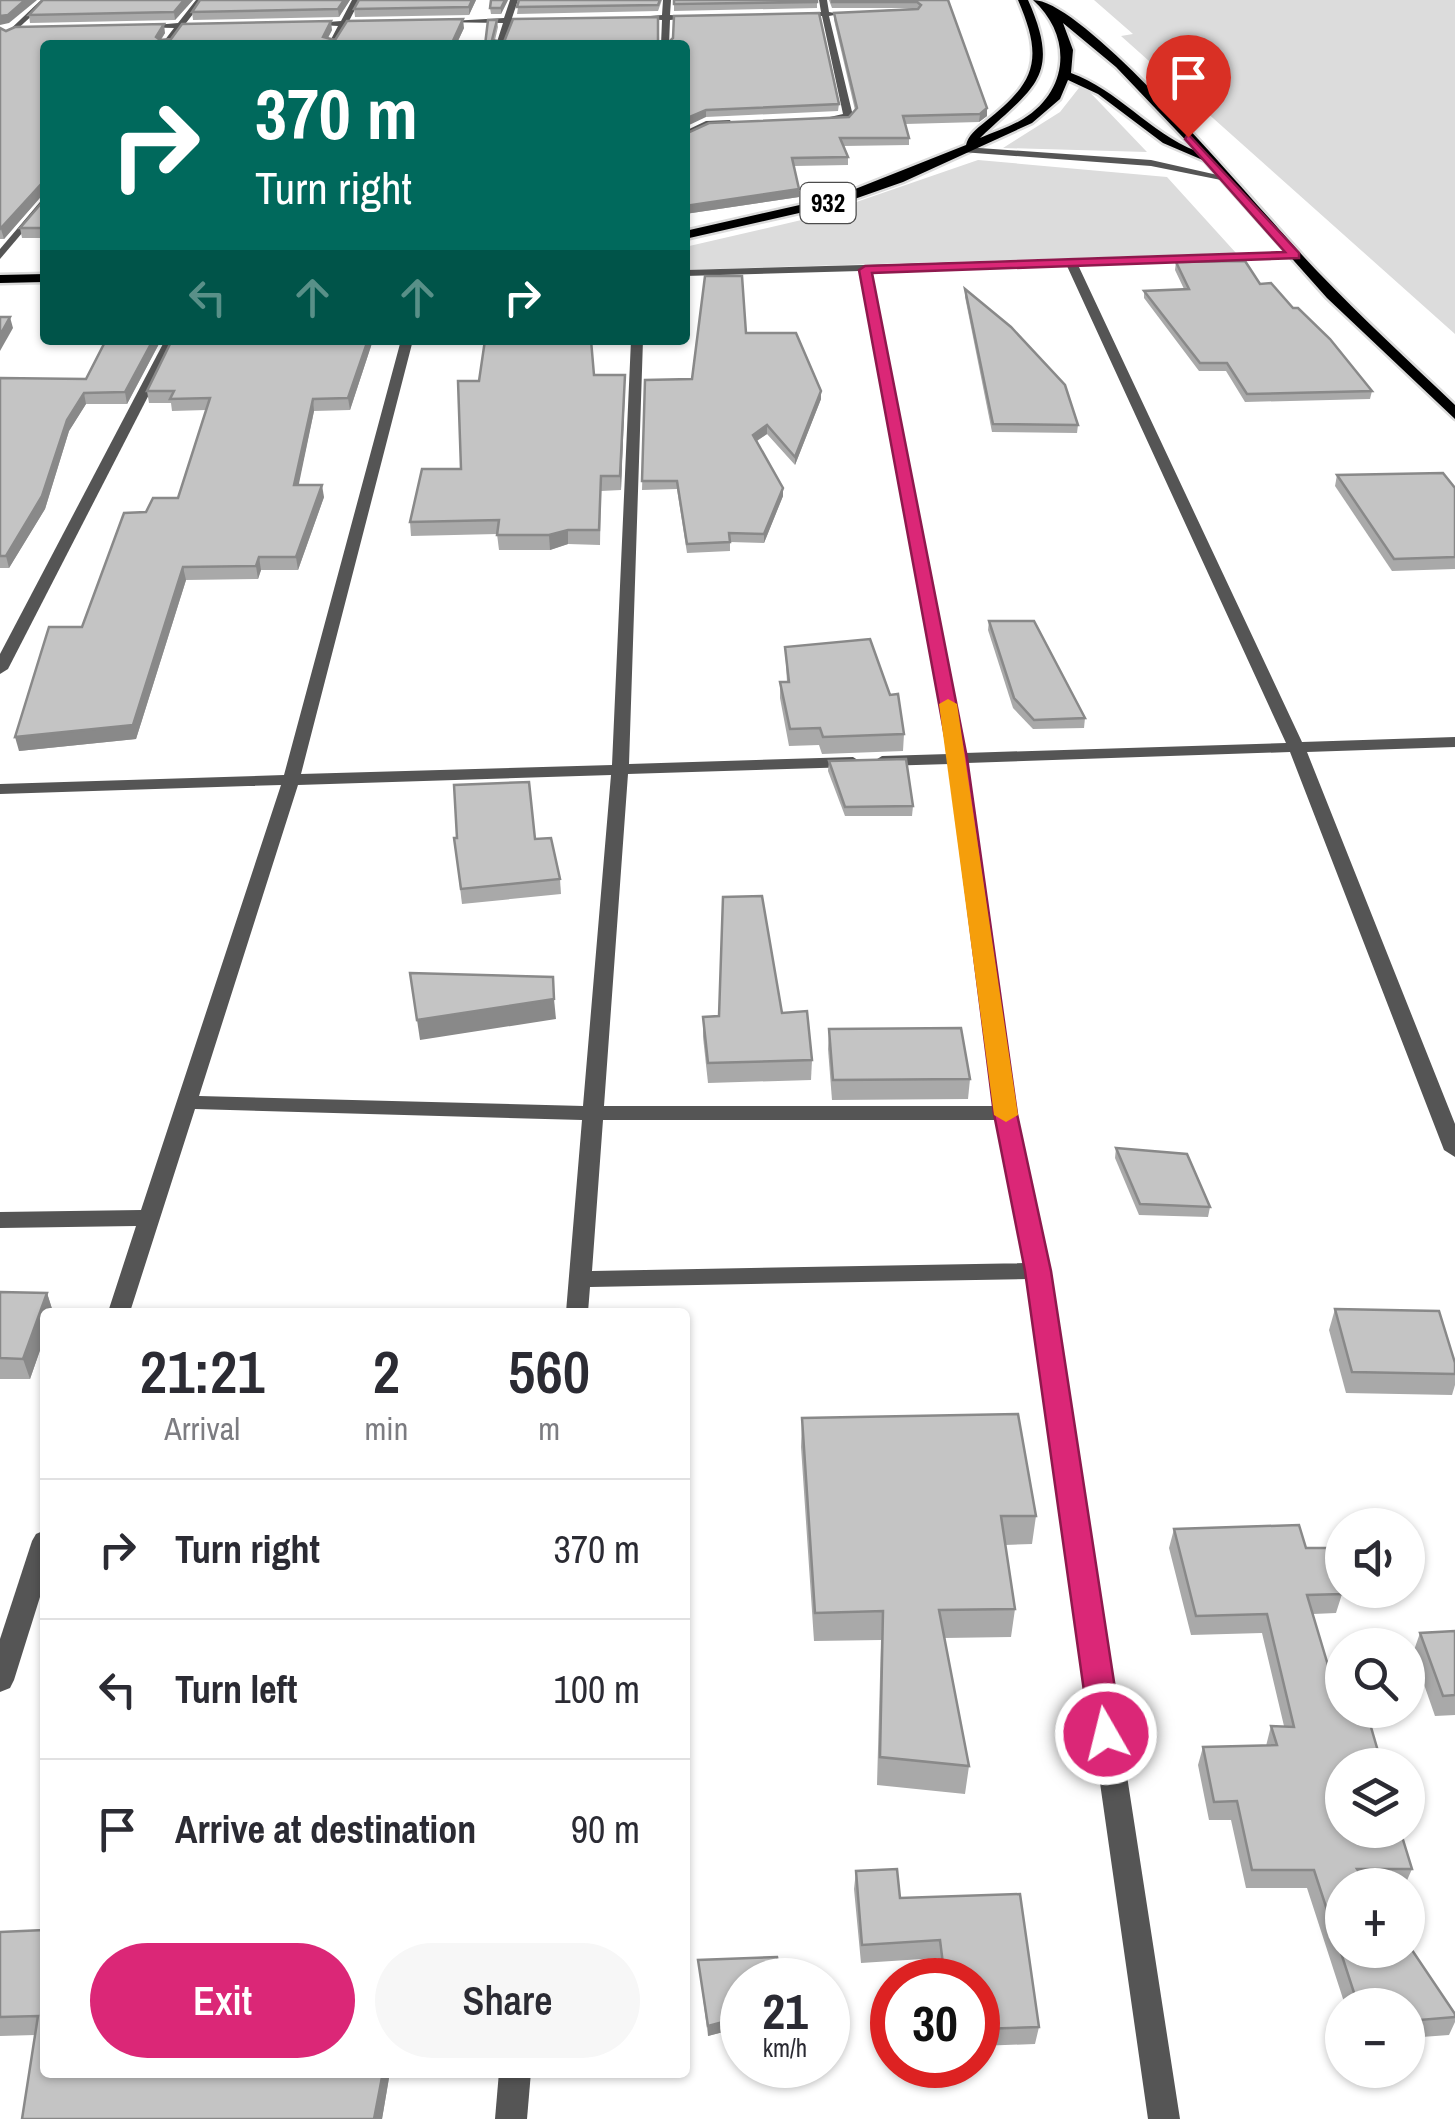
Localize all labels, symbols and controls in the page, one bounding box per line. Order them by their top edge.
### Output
pin [1146,35,1231,138]
icon: arrive [1161,50,1216,105]
text: 370 m [255,67,418,161]
icon: right [90,80,220,210]
text: Turn right [255,157,412,218]
road number: 932 [800,183,856,223]
icon: left [180,270,235,325]
icon: ahead [285,270,340,325]
icon: ahead [390,270,445,325]
icon: right [495,270,550,325]
text: 21:21 [140,1331,265,1412]
text: 2 [373,1331,400,1412]
text: 560 [508,1331,590,1412]
text: Arrival [164,1407,240,1450]
text: min [365,1407,408,1450]
text: m [538,1407,560,1450]
map controls [1325,1508,1425,2088]
button: sound [1325,1508,1425,1608]
icon: right [90,1522,145,1577]
text: Turn right [175,1524,320,1575]
text: 370 m [553,1524,640,1575]
button: search [1325,1628,1425,1728]
icon: left [90,1662,145,1717]
text: Turn left [175,1664,297,1715]
text: 100 m [553,1664,640,1715]
position arrow [1054,1682,1158,1786]
button: layers [1325,1748,1425,1848]
icon: arrive [90,1802,145,1857]
text: Arrive at destination [175,1804,476,1855]
text: 90 m [571,1804,640,1855]
button: + [1325,1868,1425,1968]
button: Exit [90,1943,355,2058]
button: Share [375,1943,640,2058]
speed limit sign: 30 [870,1958,1000,2088]
text: 21 [762,1977,808,2045]
button: − [1325,1988,1425,2088]
text: km/h [763,2031,807,2065]

